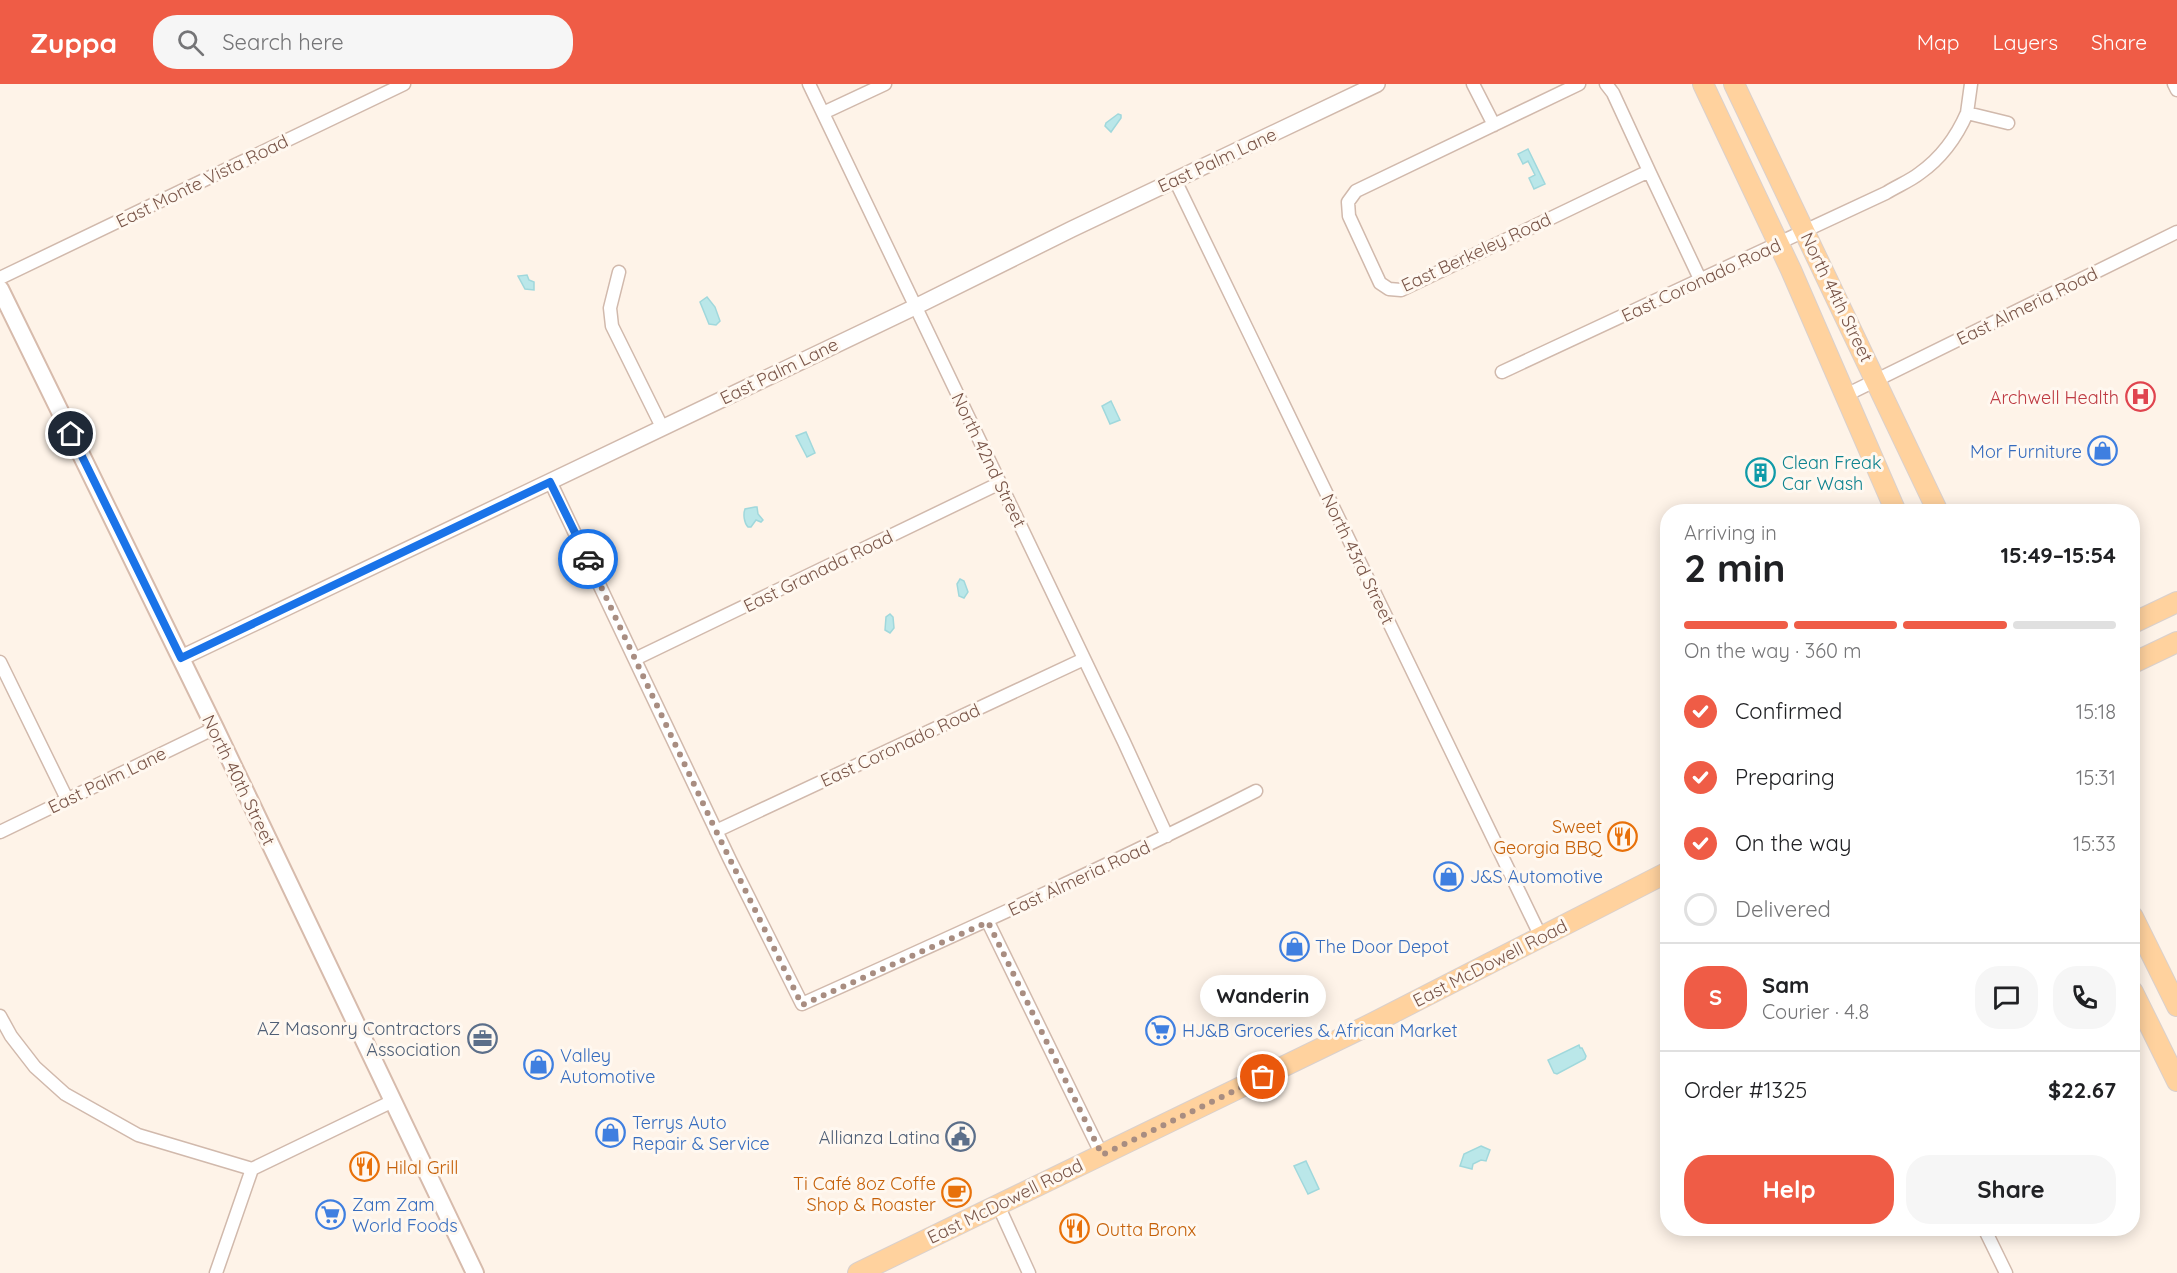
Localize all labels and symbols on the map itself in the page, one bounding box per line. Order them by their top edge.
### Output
street label: East Palm Lane [1154,122,1280,198]
street label: East Monte Vista Road [112,129,292,233]
street label: East Berkeley Road [1397,207,1555,297]
street label: North 44th Street [1796,228,1878,366]
street label: East Coronado Road [1618,233,1784,327]
street label: East Almeria Road [1953,262,2101,350]
street label: East Palm Lane [716,332,842,410]
hospital icon: Archwell Health [2124,381,2156,413]
place label: Archwell Health [1990,386,2119,409]
street label: North 42nd Street [946,389,1032,531]
pin [45,408,96,459]
shop icon: Mor Furniture [2087,435,2119,467]
place label: Mor Furniture [1970,440,2082,463]
place label: Clean Freak Car Wash [1782,451,1882,495]
building icon: Clean Freak Car Wash [1745,456,1777,488]
street label: North 43rd Street [1316,490,1400,628]
street label: East Granada Road [740,525,896,617]
courier [558,529,618,589]
street label: East Coronado Road [817,698,983,792]
street label: North 40th Street [197,711,281,849]
street label: East Palm Lane [44,741,170,819]
place label: Sweet Georgia BBQ [1493,815,1603,859]
restaurant icon: Sweet Georgia BBQ [1607,820,1639,852]
street label: East Almeria Road [1004,835,1154,921]
shop icon: J&S Automotive [1433,860,1465,892]
place label: J&S Automotive [1470,865,1603,888]
street label: East McDowell Road [1409,914,1571,1012]
shop icon: The Door Depot [1278,930,1310,962]
place label: The Door Depot [1315,935,1449,958]
callout: Wanderin [1200,975,1326,1017]
supermarket icon: HJ&B Groceries & African Market [1145,1014,1177,1046]
place label: AZ Masonry Contractors Association [257,1017,461,1061]
place label: HJ&B Groceries & African Market [1182,1019,1458,1042]
office icon: AZ Masonry Contractors Association [466,1022,498,1054]
place label: Valley Automotive [560,1044,655,1088]
shop icon: Valley Automotive [523,1049,555,1081]
pin [1237,1051,1288,1102]
place label: Terrys Auto Repair & Service [632,1111,770,1155]
shop icon: Terrys Auto Repair & Service [595,1116,627,1148]
public building icon: Allianza Latina [945,1121,977,1153]
place label: Allianza Latina [819,1126,940,1149]
restaurant icon: Hilal Grill [349,1151,381,1183]
street label: East McDowell Road [923,1153,1087,1249]
place label: Hilal Grill [386,1156,459,1179]
place label: Ti Café 8oz Coffe Shop & Roaster [793,1172,936,1216]
cafe icon: Ti Café 8oz Coffe Shop & Roaster [941,1177,973,1209]
place label: Zam Zam World Foods [352,1193,458,1237]
supermarket icon: Zam Zam World Foods [315,1198,347,1230]
restaurant icon: Outta Bronx [1059,1213,1091,1245]
place label: Outta Bronx [1096,1218,1197,1241]

